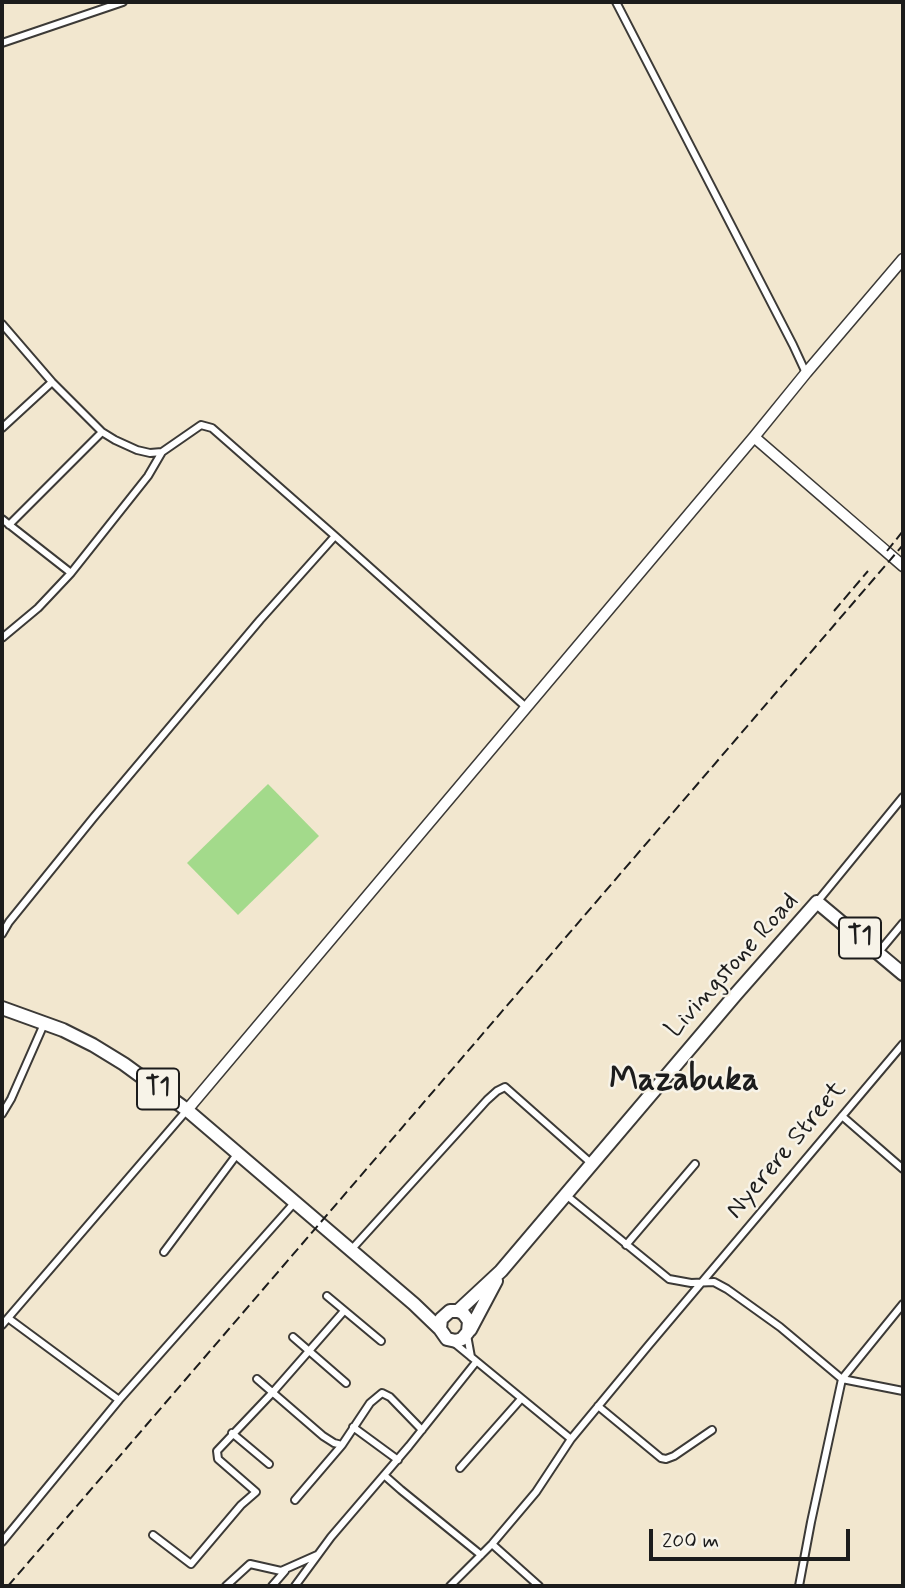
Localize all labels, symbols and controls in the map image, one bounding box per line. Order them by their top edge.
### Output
street label: Livingstone Road [660,887,806,1045]
road number: T1 [839,918,881,958]
district label: Mazabuka [609,1062,759,1102]
road number: T1 [137,1069,179,1110]
street label: Nyerere Street [720,1076,854,1226]
scale bar [653,1514,854,1558]
text: 200 m [662,1527,719,1555]

